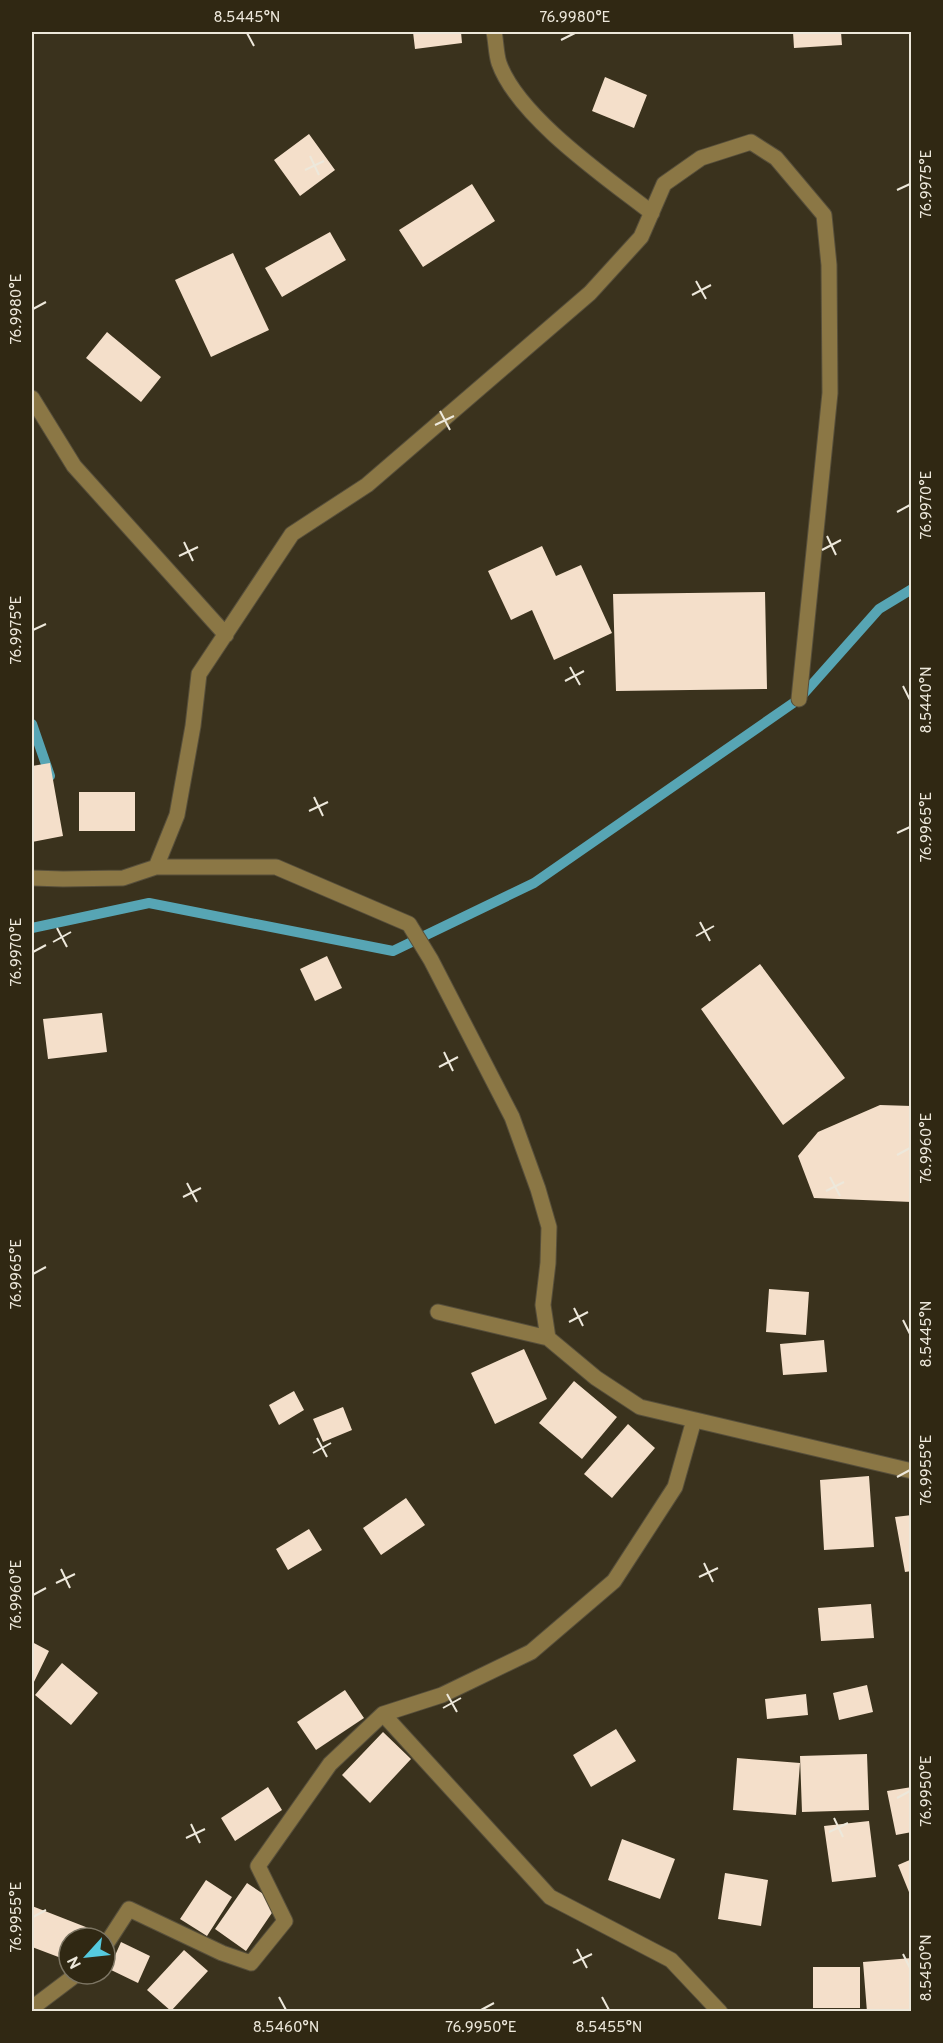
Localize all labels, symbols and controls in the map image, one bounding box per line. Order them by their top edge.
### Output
text: 8.5445°N [214,9,280,28]
text: 76.9980°E [539,9,611,28]
text: 76.9975°E [918,149,937,219]
text: 76.9980°E [8,273,27,345]
text: 76.9970°E [918,470,937,540]
text: 76.9975°E [8,595,27,665]
text: 8.5440°N [918,666,937,734]
text: 76.9965°E [918,792,937,862]
text: 76.9970°E [8,917,27,987]
text: 76.9960°E [918,1112,937,1184]
text: 76.9965°E [8,1239,27,1309]
text: 8.5445°N [918,1301,937,1367]
text: 76.9955°E [918,1434,937,1506]
text: 76.9960°E [8,1559,27,1631]
text: 76.9950°E [918,1755,937,1827]
text: 76.9955°E [8,1881,27,1953]
north arrow [57,1926,117,1986]
text: 8.5450°N [918,1934,937,2002]
text: N [64,1952,87,1972]
text: 8.5460°N [253,2019,319,2038]
text: 76.9950°E [445,2019,517,2038]
text: 8.5455°N [576,2019,642,2038]

